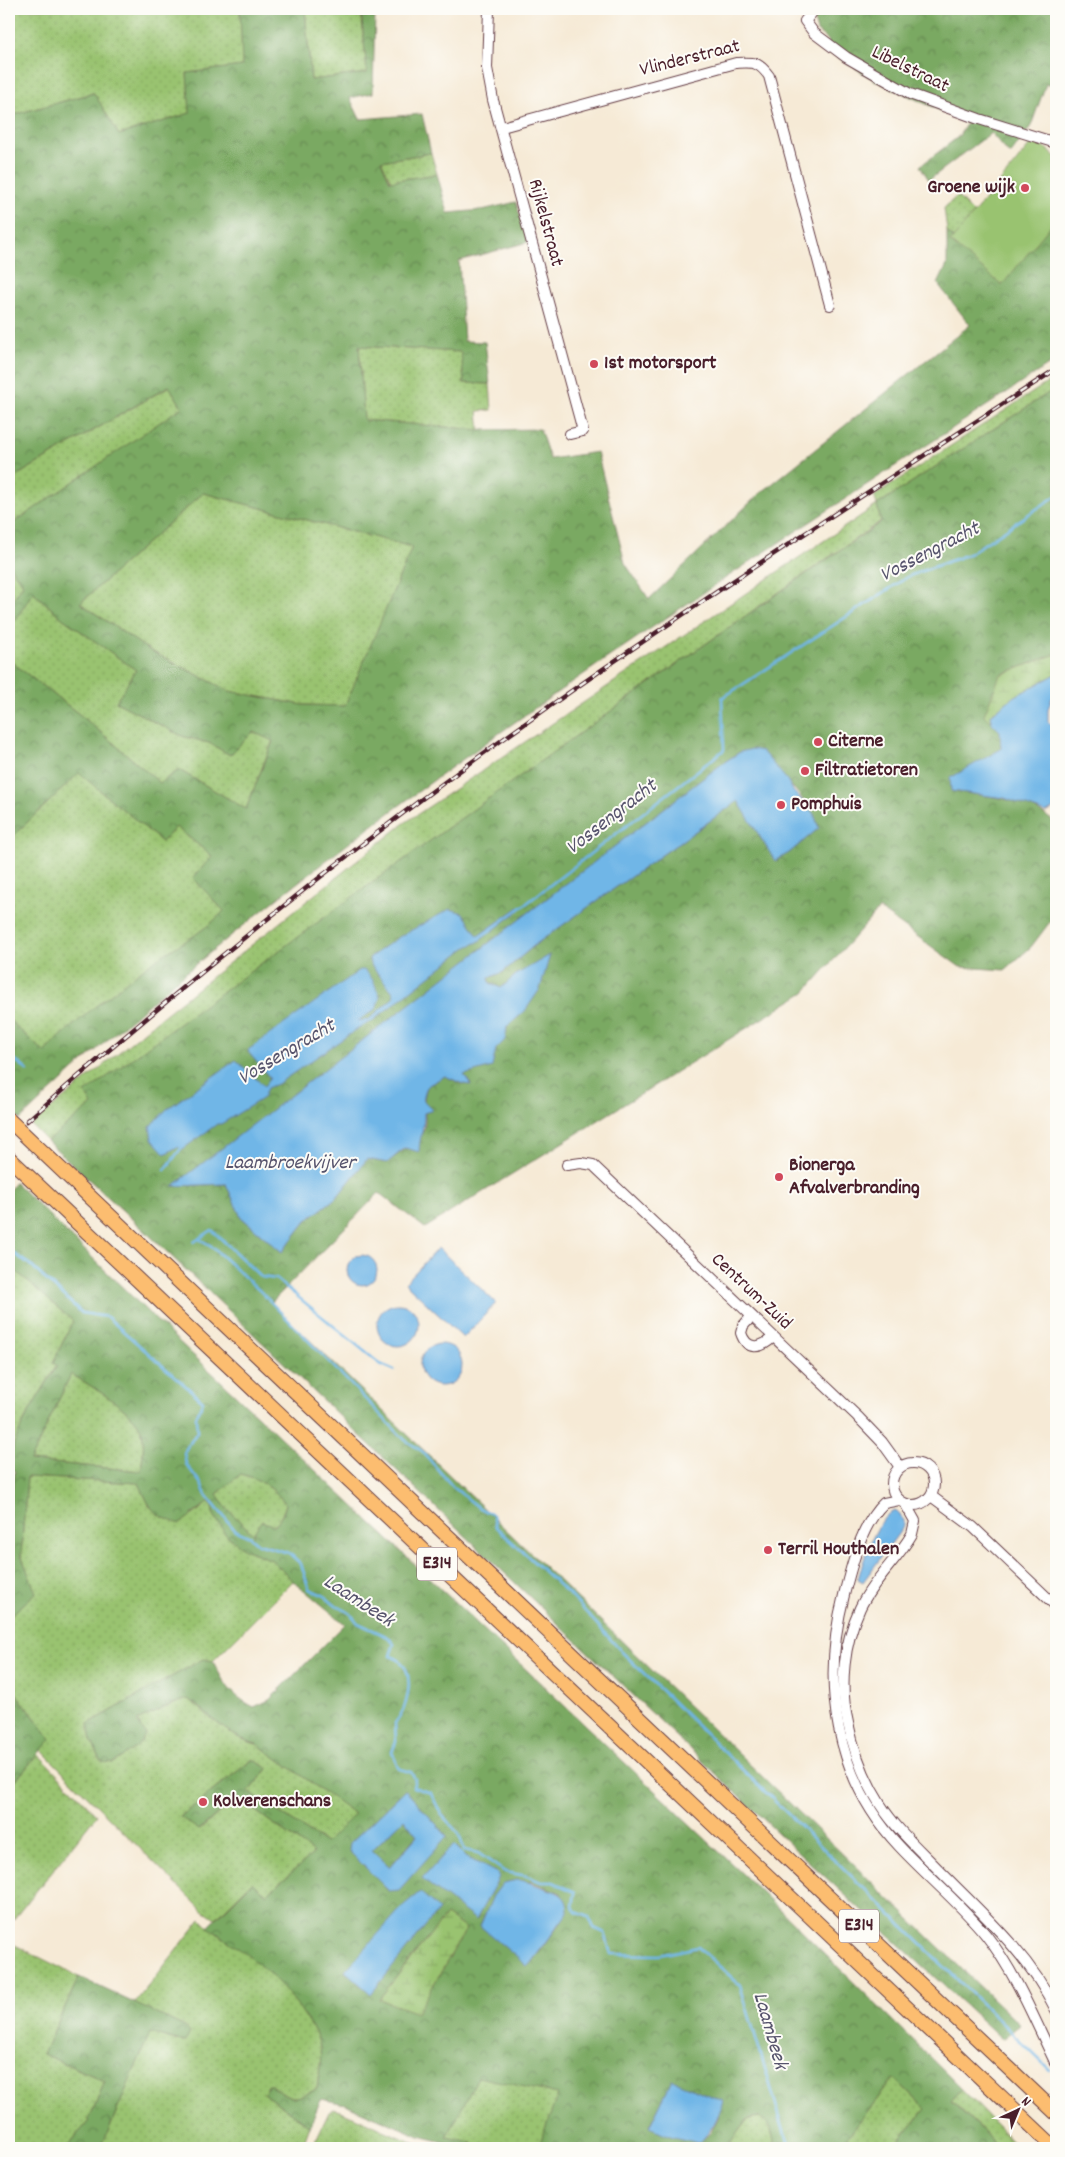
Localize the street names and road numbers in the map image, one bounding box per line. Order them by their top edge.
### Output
street label: Vlinderstraat [637,33,743,85]
street label: Libelstraat [866,39,954,101]
street label: Rijkelstraat [520,176,570,270]
street label: Centrum-Zuid [704,1247,798,1337]
road number: E314 [417,1548,457,1580]
road number: E314 [839,1910,879,1942]

